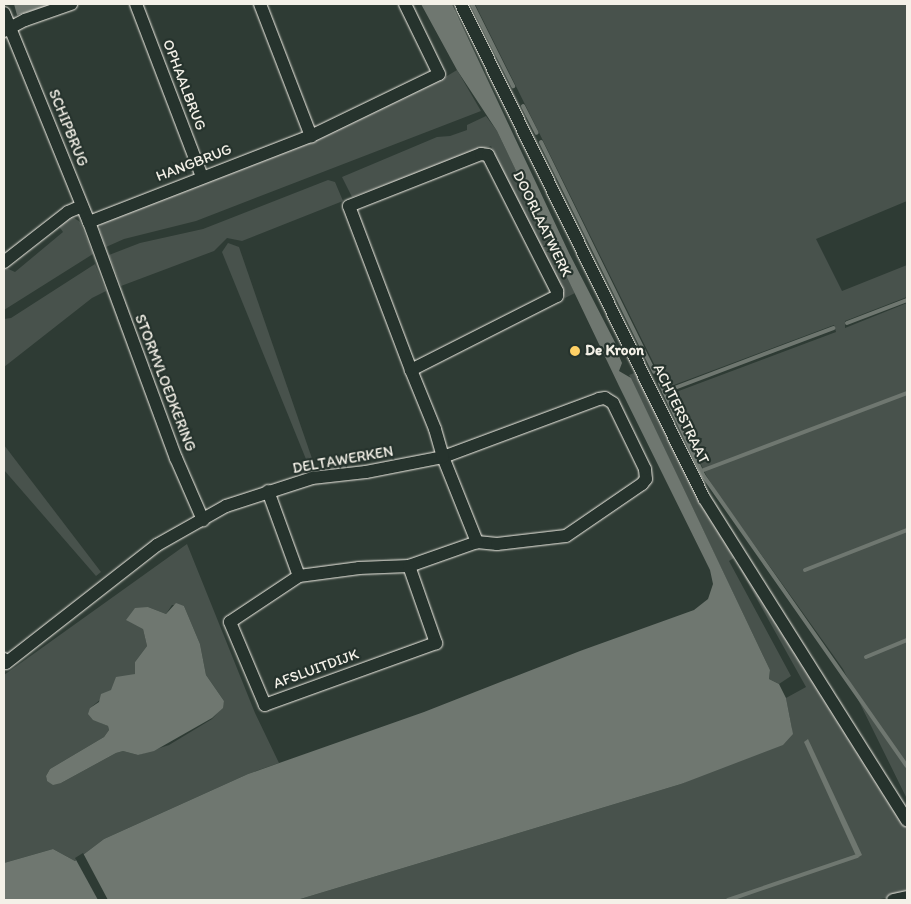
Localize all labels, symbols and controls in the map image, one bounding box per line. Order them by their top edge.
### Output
street label: OPHAALBRUG [158,37,210,133]
street label: SCHIPBRUG [44,87,92,169]
street label: HANGBRUG [154,140,234,186]
street label: DOORLAATWERK [509,168,575,280]
street label: STORMVLOEDKERING [131,312,199,454]
place label: De Kroon [585,342,644,360]
marker: De Kroon [569,345,581,357]
street label: ACHTERSTRAAT [649,361,713,467]
street label: DELTAWERKEN [291,442,395,478]
street label: AFSLUITDIJK [271,645,361,693]

